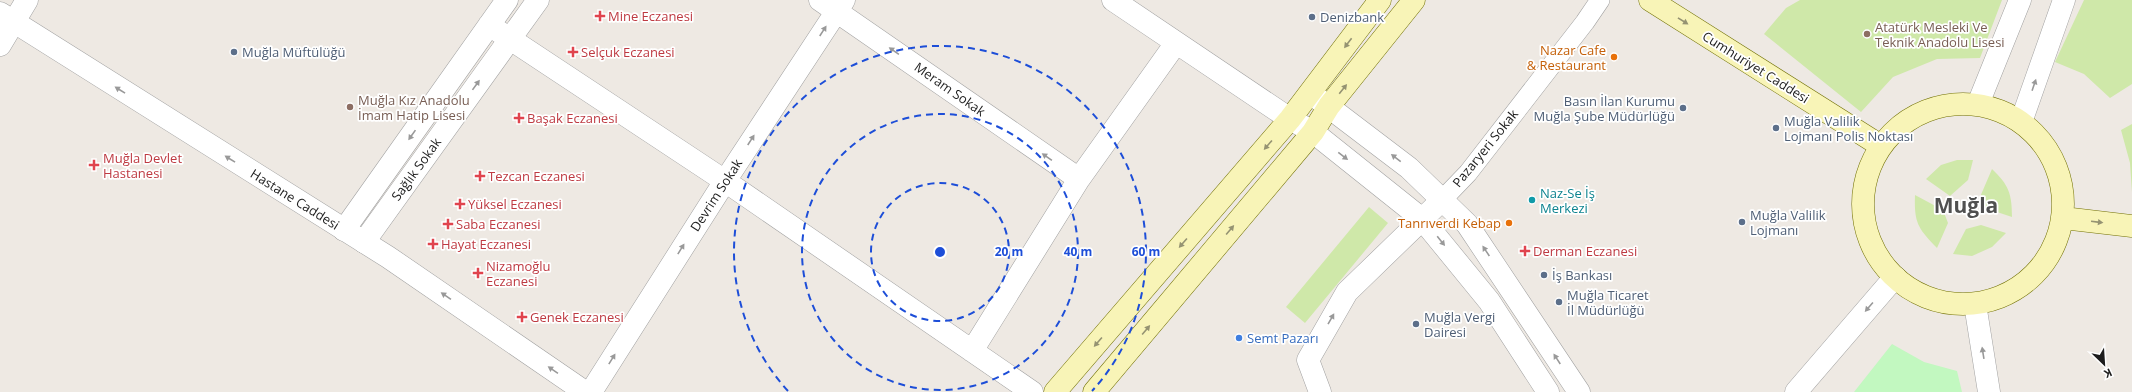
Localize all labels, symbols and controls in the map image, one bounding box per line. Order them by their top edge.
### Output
place label: Mine Eczanesi [608,7,693,25]
place label: Denizbank [1320,8,1384,26]
marker: Mine Eczanesi [595,11,605,21]
marker: Denizbank [1307,12,1317,22]
one-way arrow [1678,17,1688,25]
place label: Atatürk Mesleki Ve Teknik Anadolu Lisesi [1875,18,2005,51]
one-way arrow [819,26,827,36]
street label: Cumhuriyet Caddesi [1699,27,1813,107]
marker: Atatürk Mesleki Ve Teknik Anadolu Lisesi [1862,29,1872,39]
one-way arrow [1344,37,1352,48]
place label: Nazar Cafe & Restaurant [1527,41,1606,74]
place label: Muğla Müftülüğü [242,43,346,61]
place label: Selçuk Eczanesi [581,43,675,61]
marker: Muğla Müftülüğü [229,47,239,57]
marker: Selçuk Eczanesi [568,47,578,57]
one-way arrow [889,47,899,55]
marker: Nazar Cafe & Restaurant [1609,52,1619,62]
street label: Meram Sokak [911,58,989,120]
one-way arrow [2031,79,2037,91]
one-way arrow [472,80,480,90]
one-way arrow [1339,83,1347,94]
one-way arrow [114,86,126,93]
place label: Muğla Kız Anadolu İmam Hatip Lisesi [358,91,470,124]
place label: Basın İlan Kurumu Muğla Şube Müdürlüğü [1533,92,1675,125]
marker: Muğla Kız Anadolu İmam Hatip Lisesi [345,102,355,112]
marker: Basın İlan Kurumu Muğla Şube Müdürlüğü [1678,103,1688,113]
street label: Pazaryeri Sokak [1448,105,1522,191]
place label: Başak Eczanesi [527,109,618,127]
place label: Muğla Valilik Lojmanı Polis Noktası [1784,112,1913,145]
marker: Başak Eczanesi [514,113,524,123]
marker: Muğla Valilik Lojmanı Polis Noktası [1771,123,1781,133]
one-way arrow [408,129,416,140]
street label: Sağlık Sokak [387,134,445,204]
one-way arrow [748,134,755,146]
one-way arrow [1263,140,1273,150]
place label: Muğla Devlet Hastanesi [103,149,182,182]
one-way arrow [1338,152,1349,161]
one-way arrow [1042,153,1052,161]
one-way arrow [1390,153,1401,162]
one-way arrow [225,155,235,163]
street label: Devrim Sokak [686,155,746,235]
marker: Muğla Devlet Hastanesi [88,159,100,171]
street label: Hastane Caddesi [247,164,343,234]
place label: Tezcan Eczanesi [488,167,585,185]
marker: Tezcan Eczanesi [475,171,485,181]
place label: Naz-Se İş Merkezi [1540,184,1595,217]
district label: Muğla [1934,191,1998,219]
place label: Yüksel Eczanesi [468,195,562,213]
marker: Naz-Se İş Merkezi [1527,195,1537,205]
marker: Yüksel Eczanesi [455,199,465,209]
place label: Muğla Valilik Lojmanı [1750,206,1826,239]
place label: Tanrıverdi Kebap [1398,214,1501,232]
place label: Saba Eczanesi [456,215,540,233]
marker: Muğla Valilik Lojmanı [1737,217,1747,227]
marker: Tanrıverdi Kebap [1504,218,1514,228]
marker: Saba Eczanesi [443,219,453,229]
one-way arrow [2091,219,2103,225]
one-way arrow [1225,225,1234,236]
place label: Hayat Eczanesi [441,235,531,253]
one-way arrow [1436,236,1445,247]
marker: Hayat Eczanesi [428,239,438,249]
one-way arrow [1179,239,1188,248]
place label: Derman Eczanesi [1533,242,1637,260]
one-way arrow [678,243,685,255]
text: 20 m [995,243,1023,260]
text: 40 m [1064,243,1092,260]
text: 60 m [1132,243,1160,260]
centre of rings [933,245,947,259]
one-way arrow [1482,246,1490,256]
marker: Derman Eczanesi [1520,246,1530,256]
place label: Nizamoğlu Eczanesi [486,257,551,290]
place label: İş Bankası [1552,266,1612,284]
marker: Nizamoğlu Eczanesi [473,268,483,278]
marker: İş Bankası [1539,270,1549,280]
place label: Muğla Ticaret İl Müdürlüğü [1567,286,1649,319]
one-way arrow [441,292,451,300]
marker: Muğla Ticaret İl Müdürlüğü [1554,297,1564,307]
one-way arrow [1865,302,1874,312]
place label: Genek Eczanesi [530,308,624,326]
place label: Muğla Vergi Dairesi [1424,308,1495,341]
marker: Genek Eczanesi [517,312,527,322]
one-way arrow [1328,313,1335,325]
marker: Muğla Vergi Dairesi [1411,319,1421,329]
one-way arrow [1142,325,1151,335]
place label: Semt Pazarı [1247,329,1318,347]
marker: Semt Pazarı [1234,333,1244,343]
one-way arrow [1094,336,1103,347]
north arrow [2084,344,2124,384]
one-way arrow [1980,347,1986,360]
one-way arrow [1554,353,1561,365]
one-way arrow [608,354,616,364]
text: K [2101,365,2115,382]
one-way arrow [548,366,559,374]

